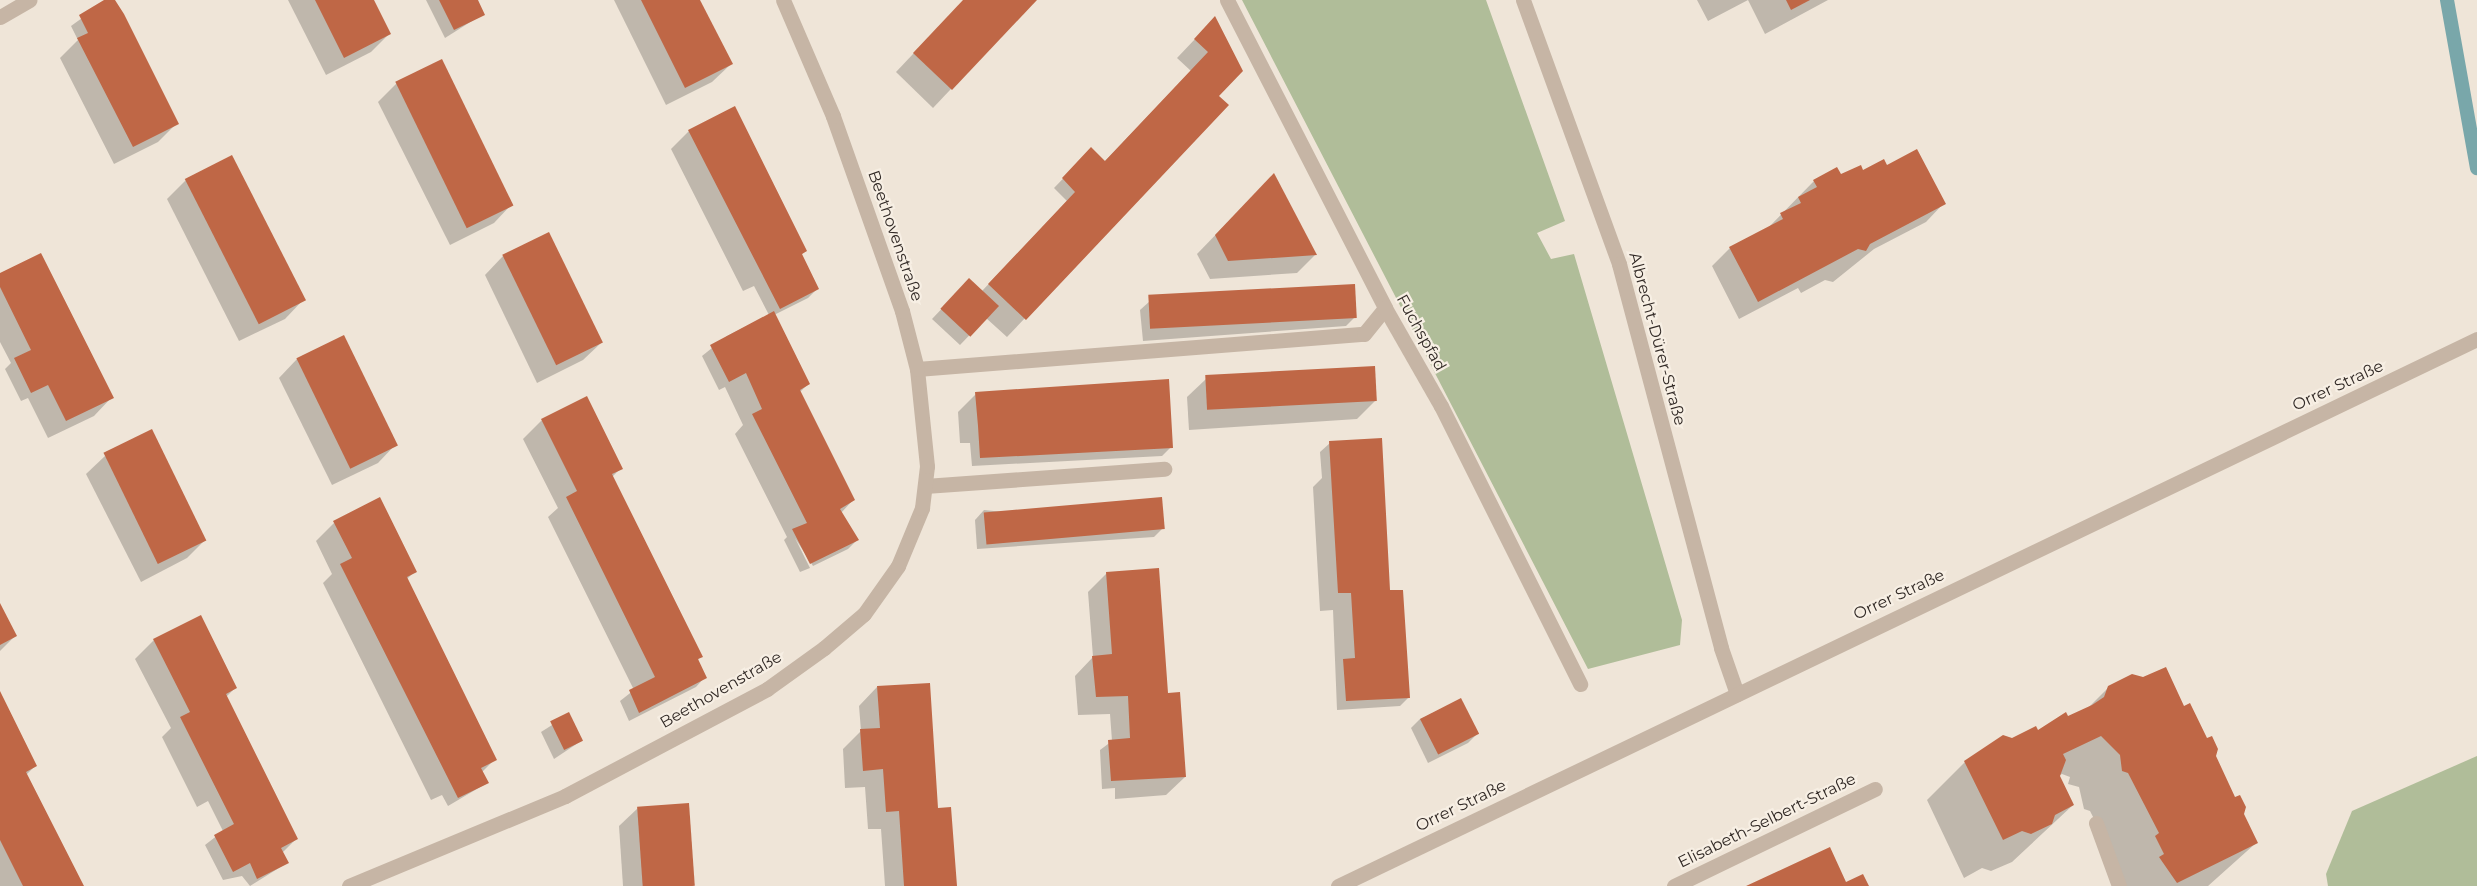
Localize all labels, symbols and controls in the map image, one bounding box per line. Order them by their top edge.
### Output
street label: Beethovenstraße [864,168,926,304]
street label: Albrecht-Dürer-Straße [1625,250,1689,428]
street label: Fuchspfad [1392,291,1450,375]
street label: Orrer Straße [2289,357,2387,415]
street label: Orrer Straße [1850,566,1948,624]
street label: Beethovenstraße [657,647,785,733]
street label: Elisabeth-Selbert-Straße [1675,770,1859,872]
street label: Orrer Straße [1413,776,1509,836]

